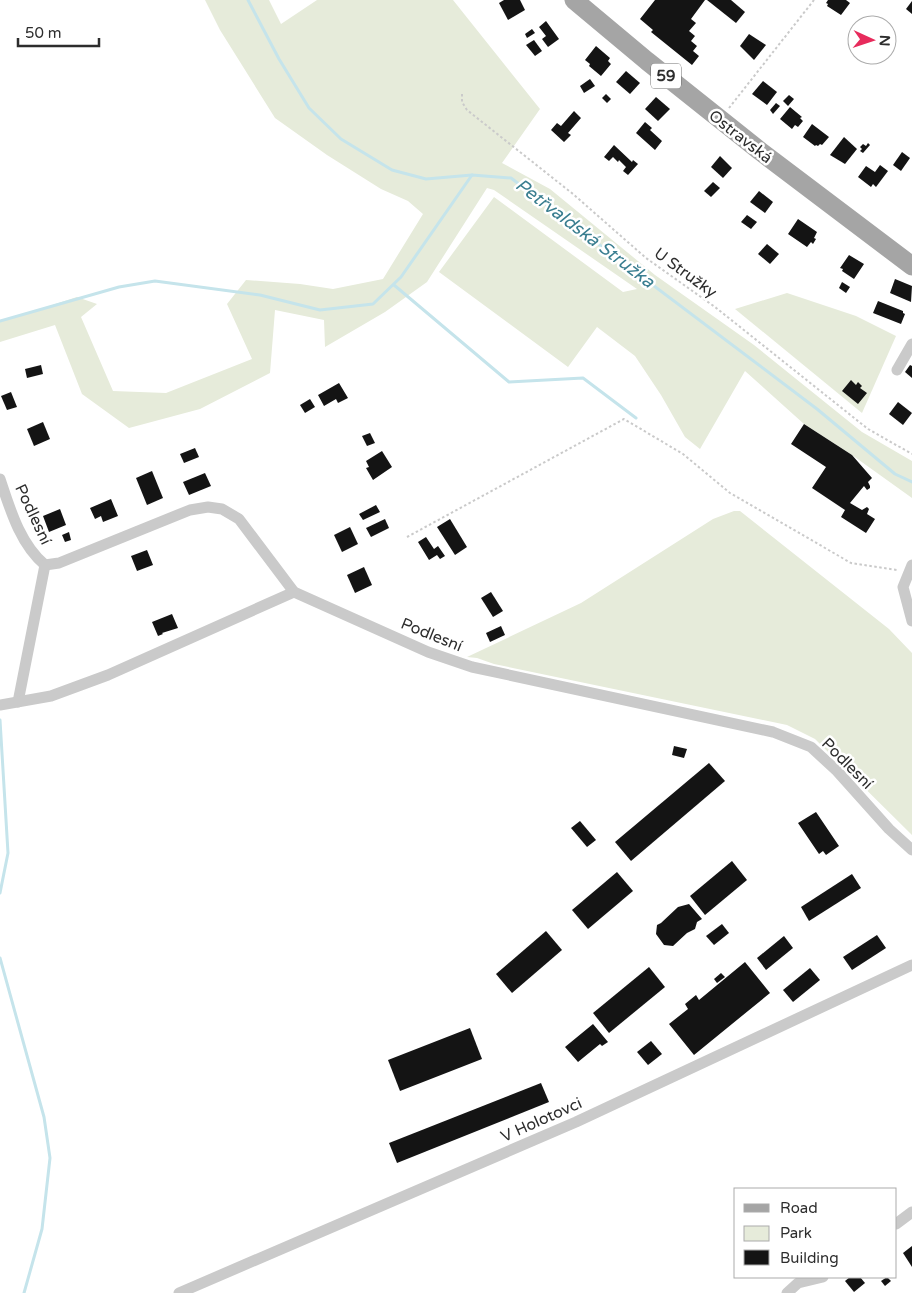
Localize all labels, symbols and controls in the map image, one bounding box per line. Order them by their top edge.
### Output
scale bar [18,15,99,47]
north arrow [847,15,897,65]
text: 50 m [25,24,62,42]
text: N [876,35,893,47]
road number: 59 [651,64,681,88]
street label: Ostravská [705,106,776,168]
water label: Petřvaldská Stružka [511,174,660,293]
street label: U Stružky [650,243,721,303]
street label: Podlesní [10,481,56,548]
street label: Podlesní [398,614,465,656]
street label: Podlesní [817,734,877,794]
street label: V Holotovci [498,1093,585,1147]
legend [734,1188,897,1278]
text: Road [780,1199,818,1217]
text: Park [780,1224,812,1242]
text: Building [780,1249,839,1267]

